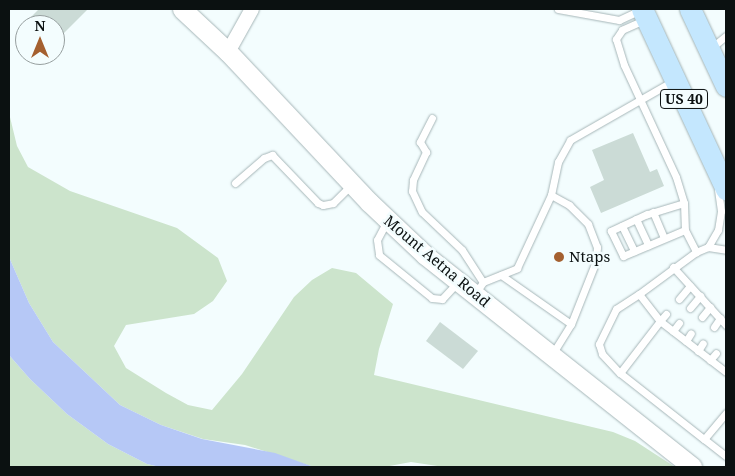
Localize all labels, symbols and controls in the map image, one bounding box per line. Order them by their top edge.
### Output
north arrow [15,15,65,65]
text: N [34,16,46,35]
road number: US 40 [659,88,709,110]
street label: Mount Aetna Road [380,211,494,311]
place label: Ntaps [569,248,610,266]
marker: Ntaps [553,251,565,263]

